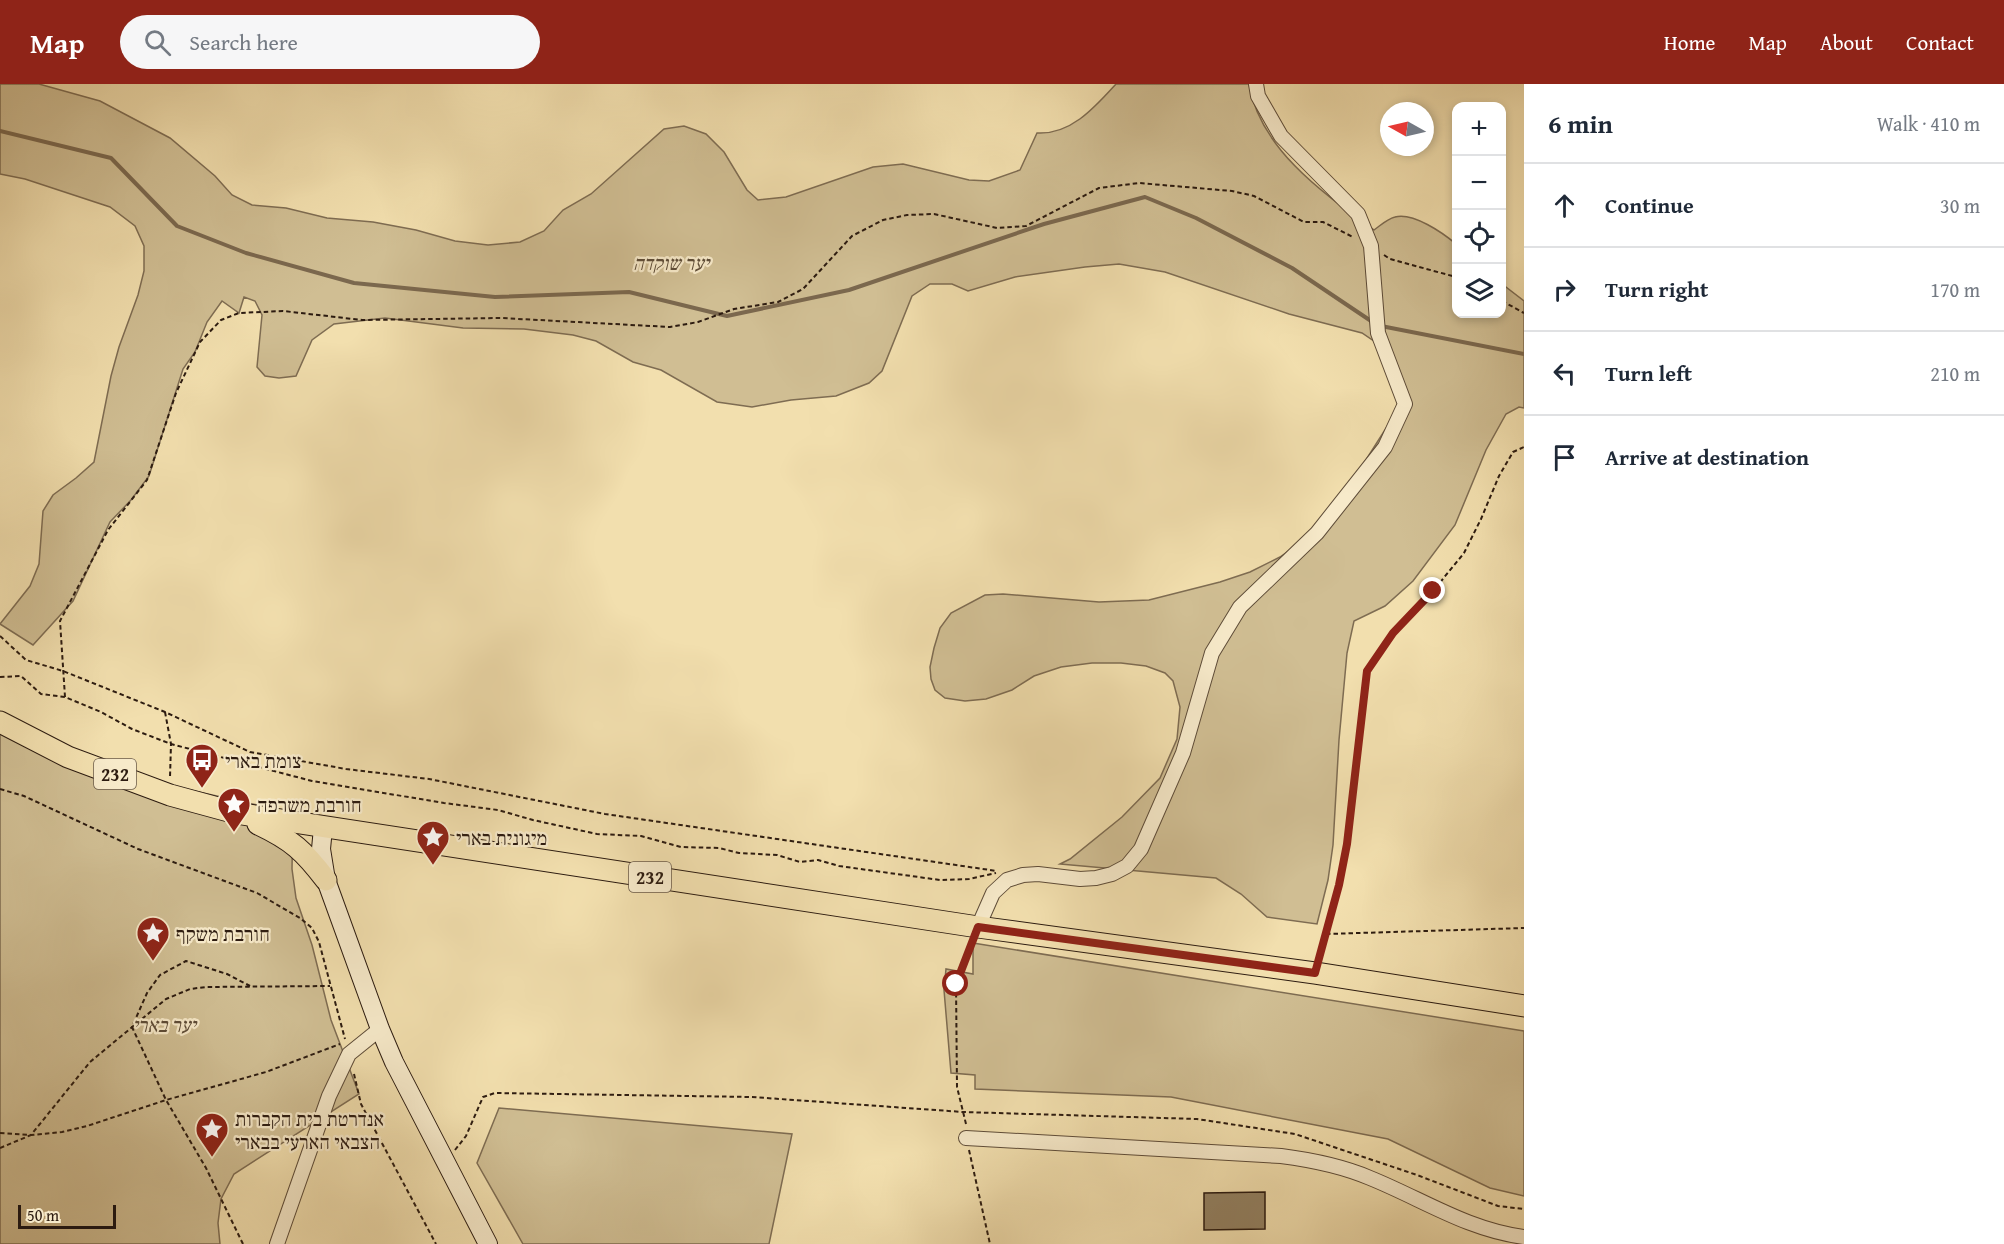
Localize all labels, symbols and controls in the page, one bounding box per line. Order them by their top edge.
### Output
search box [120,15,540,69]
text: Map [30,22,84,63]
icon: search [141,26,174,59]
text: Search here [189,26,298,58]
text: Home [1664,27,1715,58]
text: Map [1748,27,1787,58]
text: About [1820,27,1873,58]
text: Contact [1906,27,1974,58]
north arrow [1380,102,1434,156]
map controls [1452,102,1506,318]
button: + [1452,102,1506,156]
text: 6 min [1548,104,1613,143]
text: Walk · 410 m [1877,109,1980,138]
button: − [1452,156,1506,210]
icon: ahead [1548,189,1581,222]
text: Continue [1605,189,1694,221]
text: 30 m [1940,191,1980,220]
button: locate [1452,210,1506,264]
park label: יער שוקדה [633,248,711,277]
button: layers [1452,264,1506,318]
icon: right [1548,273,1581,306]
text: Turn right [1605,273,1708,305]
text: 170 m [1930,275,1980,304]
icon: left [1548,357,1581,390]
text: Turn left [1605,357,1692,389]
text: 210 m [1930,359,1980,388]
icon: arrive [1548,441,1581,474]
text: Arrive at destination [1605,441,1809,473]
route end [1419,577,1445,603]
bus stop icon: צומת בארי [184,742,220,789]
place label: צומת בארי [225,746,302,775]
road number: 232 [94,759,136,789]
place icon: חורבת משרפה [216,786,252,833]
place label: חורבת משרפה [257,790,362,819]
place icon: מיגונית בארי [415,819,451,866]
place label: מיגונית בארי [456,823,547,852]
road number: 232 [629,862,671,892]
place icon: חורבת משקף [135,915,171,962]
place label: חורבת משקף [176,919,270,948]
route start [942,970,968,996]
park label: יער בארי [132,1010,198,1039]
place label: אנדרטת בית הקברות הצבאי הארעי בבארי [235,1104,384,1156]
place icon: אנדרטת בית הקברות הצבאי הארעי בבארי [194,1111,230,1158]
scale bar [18,1202,116,1230]
text: 50 m [27,1203,59,1227]

